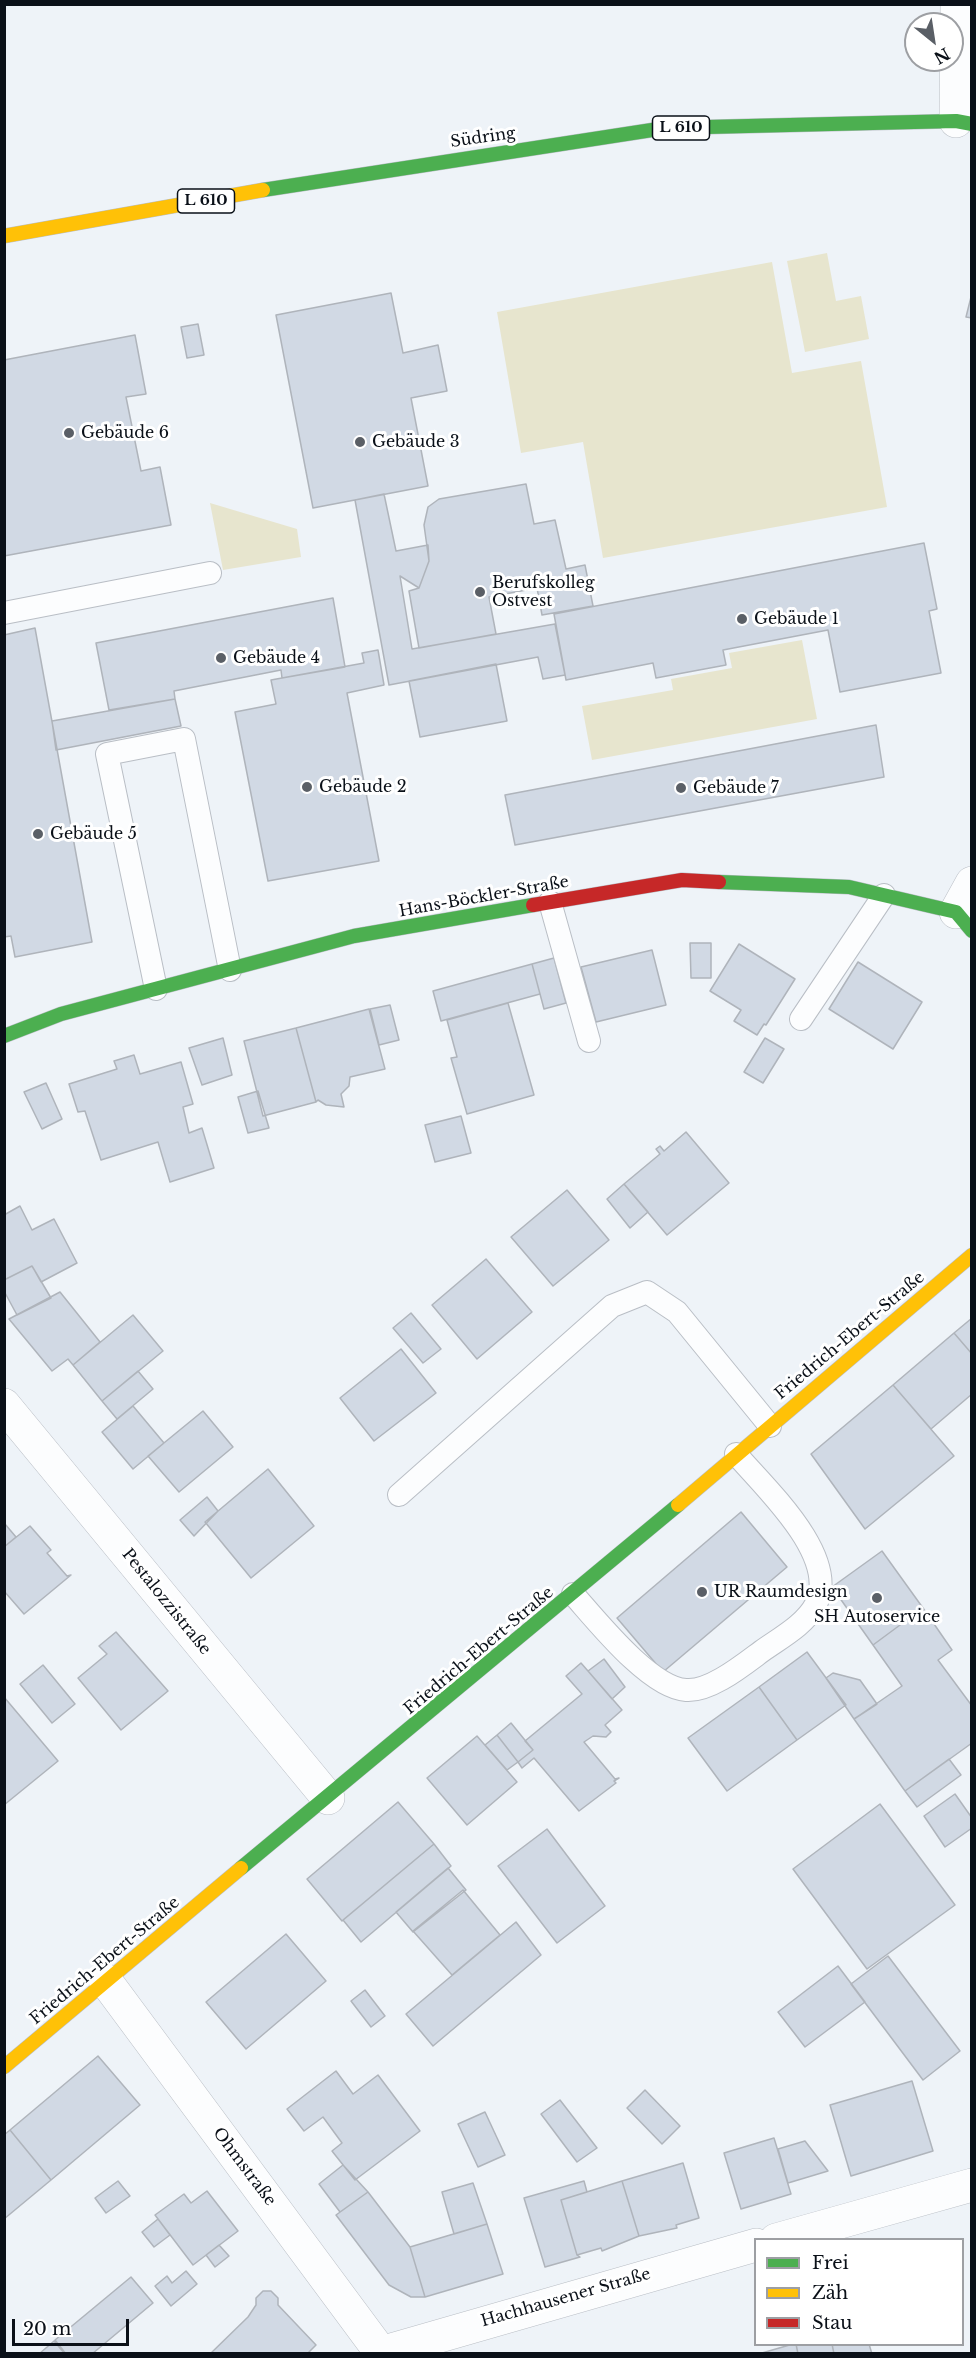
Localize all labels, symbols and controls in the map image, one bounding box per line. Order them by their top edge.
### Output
north arrow [904,12,964,72]
text: N [930,43,954,68]
road number: L 610 [652,116,710,140]
street label: Südring [449,124,517,152]
road number: L 610 [178,189,234,213]
place label: Gebäude 6 [81,423,169,443]
marker: Gebäude 6 [62,426,76,440]
place label: Gebäude 3 [372,432,460,452]
marker: Gebäude 3 [353,435,367,449]
place label: Berufskolleg Ostvest [492,573,595,611]
marker: Berufskolleg Ostvest [473,585,487,599]
place label: Gebäude 1 [754,609,839,629]
marker: Gebäude 1 [735,612,749,626]
place label: Gebäude 4 [233,648,320,668]
marker: Gebäude 4 [214,651,228,665]
place label: Gebäude 2 [319,777,407,797]
place label: Gebäude 7 [693,778,779,798]
marker: Gebäude 2 [300,780,314,794]
marker: Gebäude 7 [674,781,688,795]
place label: Gebäude 5 [50,824,137,844]
marker: Gebäude 5 [31,827,45,841]
street label: Hans-Böckler-Straße [398,873,570,921]
street label: Friedrich-Ebert-Straße [772,1268,928,1404]
street label: Pestalozzistraße [117,1545,215,1659]
place label: UR Raumdesign [714,1582,848,1602]
street label: Friedrich-Ebert-Straße [401,1583,557,1719]
marker: UR Raumdesign [695,1585,709,1599]
marker: SH Autoservice [870,1591,884,1605]
place label: SH Autoservice [814,1607,940,1627]
street label: Friedrich-Ebert-Straße [27,1893,183,2029]
street label: Ohmstraße [208,2124,280,2210]
legend [754,2238,964,2346]
text: Frei [812,2252,849,2274]
street label: Hachhausener Straße [479,2265,653,2331]
text: Zäh [812,2282,848,2304]
scale bar [15,2307,132,2345]
text: Stau [812,2312,852,2334]
text: 20 m [23,2318,71,2340]

